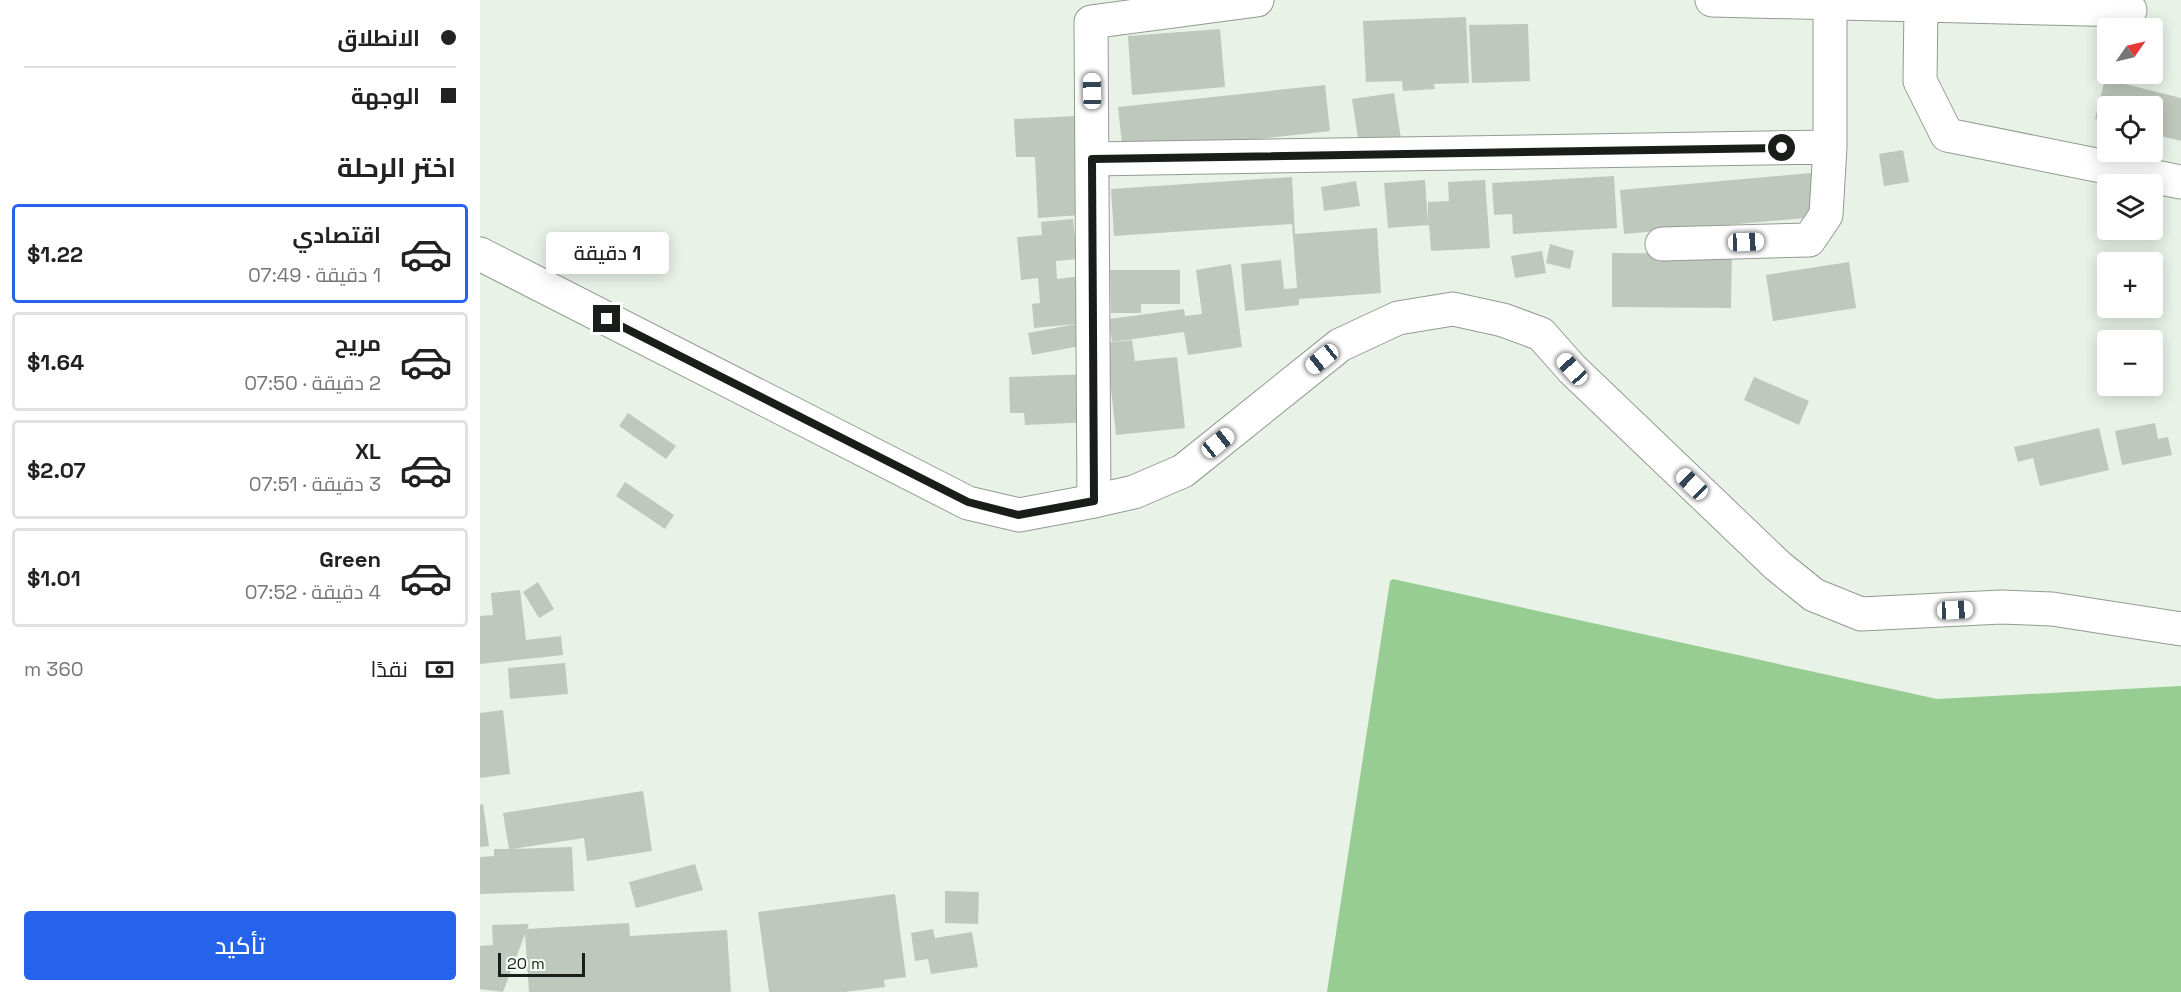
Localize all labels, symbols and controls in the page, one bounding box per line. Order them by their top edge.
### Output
north arrow [2097,18,2163,84]
map controls [2097,18,2163,396]
text: الانطلاق [337,24,420,52]
car [1083,73,1101,109]
text: الوجهة [351,82,420,110]
button: locate [2097,96,2163,162]
route start [1768,134,1795,161]
text: اختر الرحلة [337,150,456,185]
button: layers [2097,174,2163,240]
text: اقتصادي [292,221,381,249]
icon: car [399,227,453,281]
callout: 1 دقيقة [546,232,668,274]
car [1728,232,1764,252]
text: $1.22 [27,240,83,268]
text: 1 دقيقة [574,240,641,266]
button: + [2097,252,2163,318]
text: 1 دقيقة · 07:49 [248,262,381,288]
route end [593,305,620,332]
text: مريح [335,329,381,357]
button: − [2097,330,2163,396]
icon: car [399,335,453,389]
car [1302,341,1342,377]
text: $1.64 [27,348,84,376]
car [1553,350,1591,388]
text: 2 دقيقة · 07:50 [244,370,381,396]
car [1198,425,1238,461]
text: XL [355,437,381,465]
icon: car [399,443,453,497]
text: $2.07 [27,456,86,484]
car [1673,465,1711,503]
text: 3 دقيقة · 07:51 [249,471,381,497]
text: Green [319,545,381,573]
icon: car [399,551,453,605]
text: $1.01 [27,564,81,592]
text: 4 دقيقة · 07:52 [245,579,381,605]
car [1937,600,1973,620]
icon: cash [423,653,456,686]
text: نقدًا [370,655,408,683]
text: 360 m [24,656,83,682]
button: تأكيد [24,911,456,980]
scale bar [498,950,585,978]
text: 20 m [507,953,545,974]

